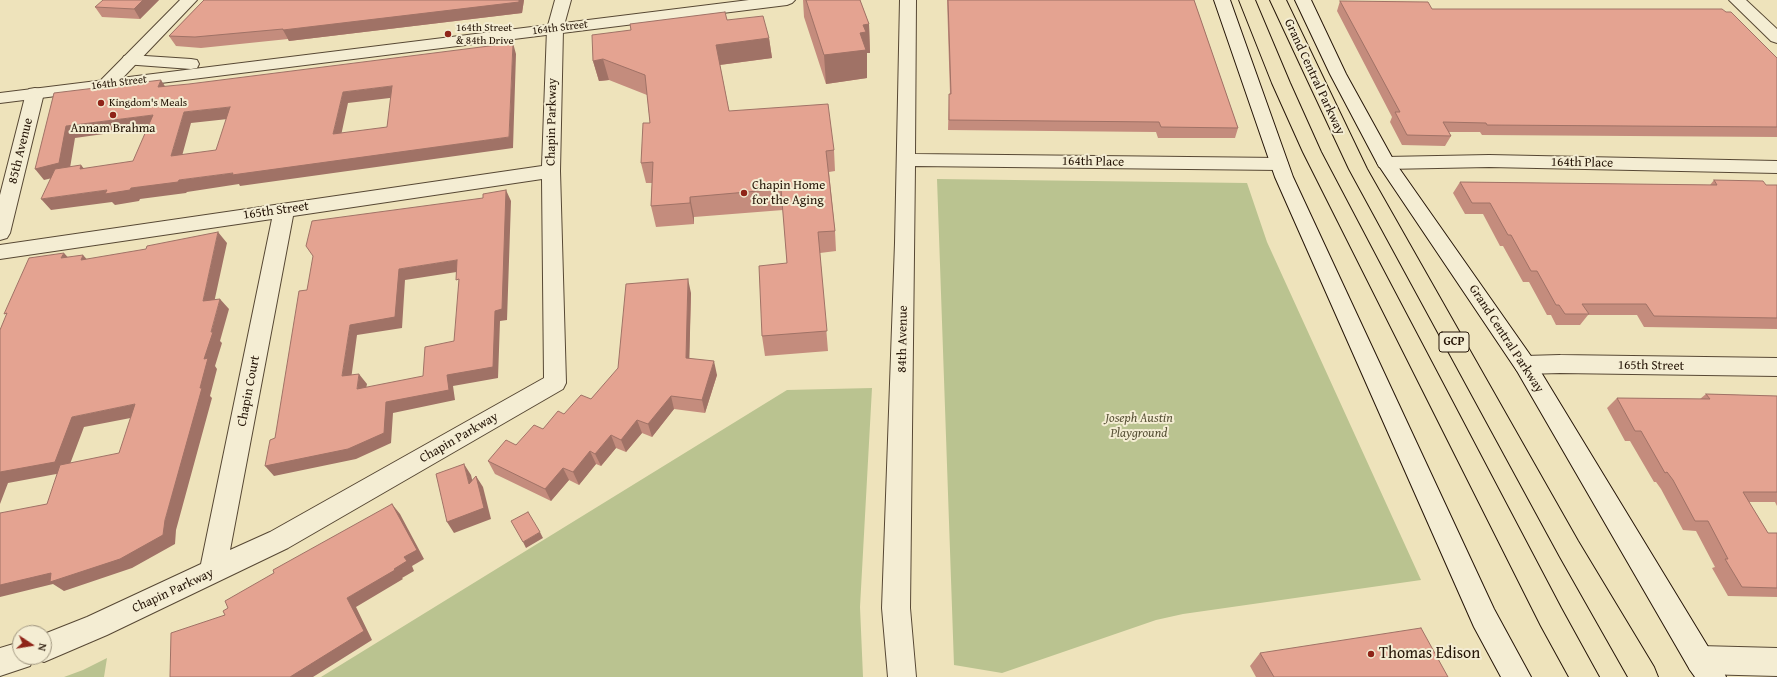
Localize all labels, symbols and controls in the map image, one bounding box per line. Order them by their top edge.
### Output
street label: Grand Central Parkway [1280,17,1348,137]
street label: 164th Street [531,18,589,38]
place label: 164th Street & 84th Drive [456,21,514,47]
marker: 164th Street & 84th Drive [443,29,453,39]
street label: 164th Street [90,73,148,93]
street label: Chapin Parkway [543,78,561,166]
place label: Kingdom's Meals [109,96,187,110]
marker: Kingdom's Meals [96,98,106,108]
marker: Annam Brahma [108,110,118,120]
street label: 85th Avenue [5,117,37,185]
place label: Annam Brahma [71,121,155,137]
street label: 164th Place [1062,154,1124,170]
street label: 164th Place [1551,155,1613,171]
place label: Chapin Home for the Aging [752,178,825,209]
marker: Chapin Home for the Aging [739,188,749,198]
street label: 165th Street [242,199,310,223]
street label: Grand Central Parkway [1465,282,1547,396]
street label: 84th Avenue [895,305,911,373]
road number: GCP [1439,332,1469,352]
street label: Chapin Court [234,354,264,428]
street label: 165th Street [1618,358,1684,374]
street label: Chapin Parkway [417,409,501,467]
park label: Joseph Austin Playground [1105,411,1173,442]
street label: Chapin Parkway [130,565,216,617]
north arrow [12,625,52,665]
text: N [34,642,51,653]
place label: Thomas Edison [1379,644,1480,664]
marker: Thomas Edison [1366,649,1376,659]

